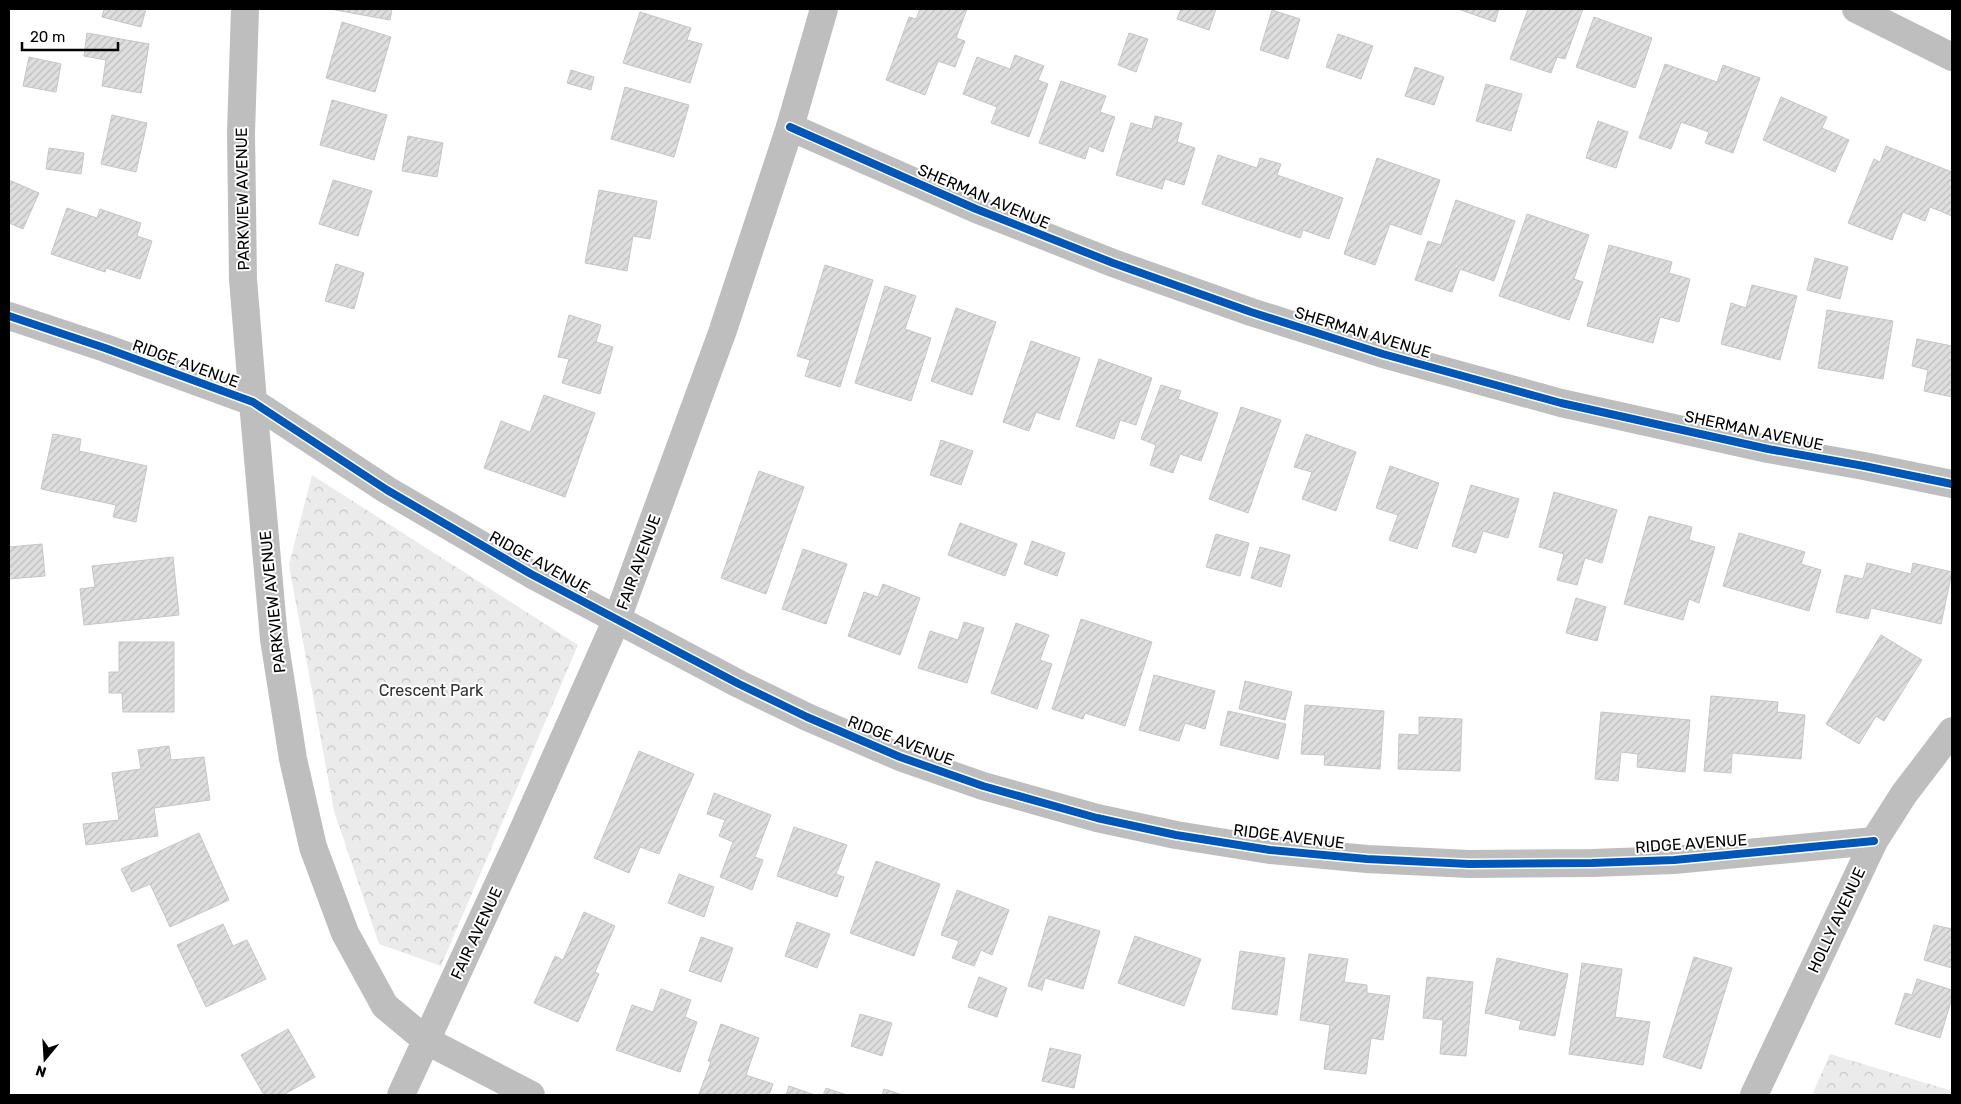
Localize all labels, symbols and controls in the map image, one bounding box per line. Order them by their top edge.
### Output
scale bar [22,20,119,52]
text: 20 m [30,28,65,46]
street label: PARKVIEW AVENUE [232,127,253,271]
street label: SHERMAN AVENUE [915,160,1053,233]
street label: SHERMAN AVENUE [1292,303,1433,362]
street label: RIDGE AVENUE [130,335,242,392]
street label: SHERMAN AVENUE [1683,406,1825,455]
street label: FAIR AVENUE [612,512,664,612]
street label: RIDGE AVENUE [486,527,593,598]
street label: PARKVIEW AVENUE [256,530,289,674]
park label: Crescent Park [379,681,484,700]
street label: RIDGE AVENUE [845,712,957,769]
street label: RIDGE AVENUE [1232,820,1346,853]
street label: RIDGE AVENUE [1634,830,1748,857]
street label: HOLLY AVENUE [1804,864,1869,976]
street label: FAIR AVENUE [447,884,506,982]
north arrow [20,1034,70,1084]
text: N [34,1061,49,1081]

